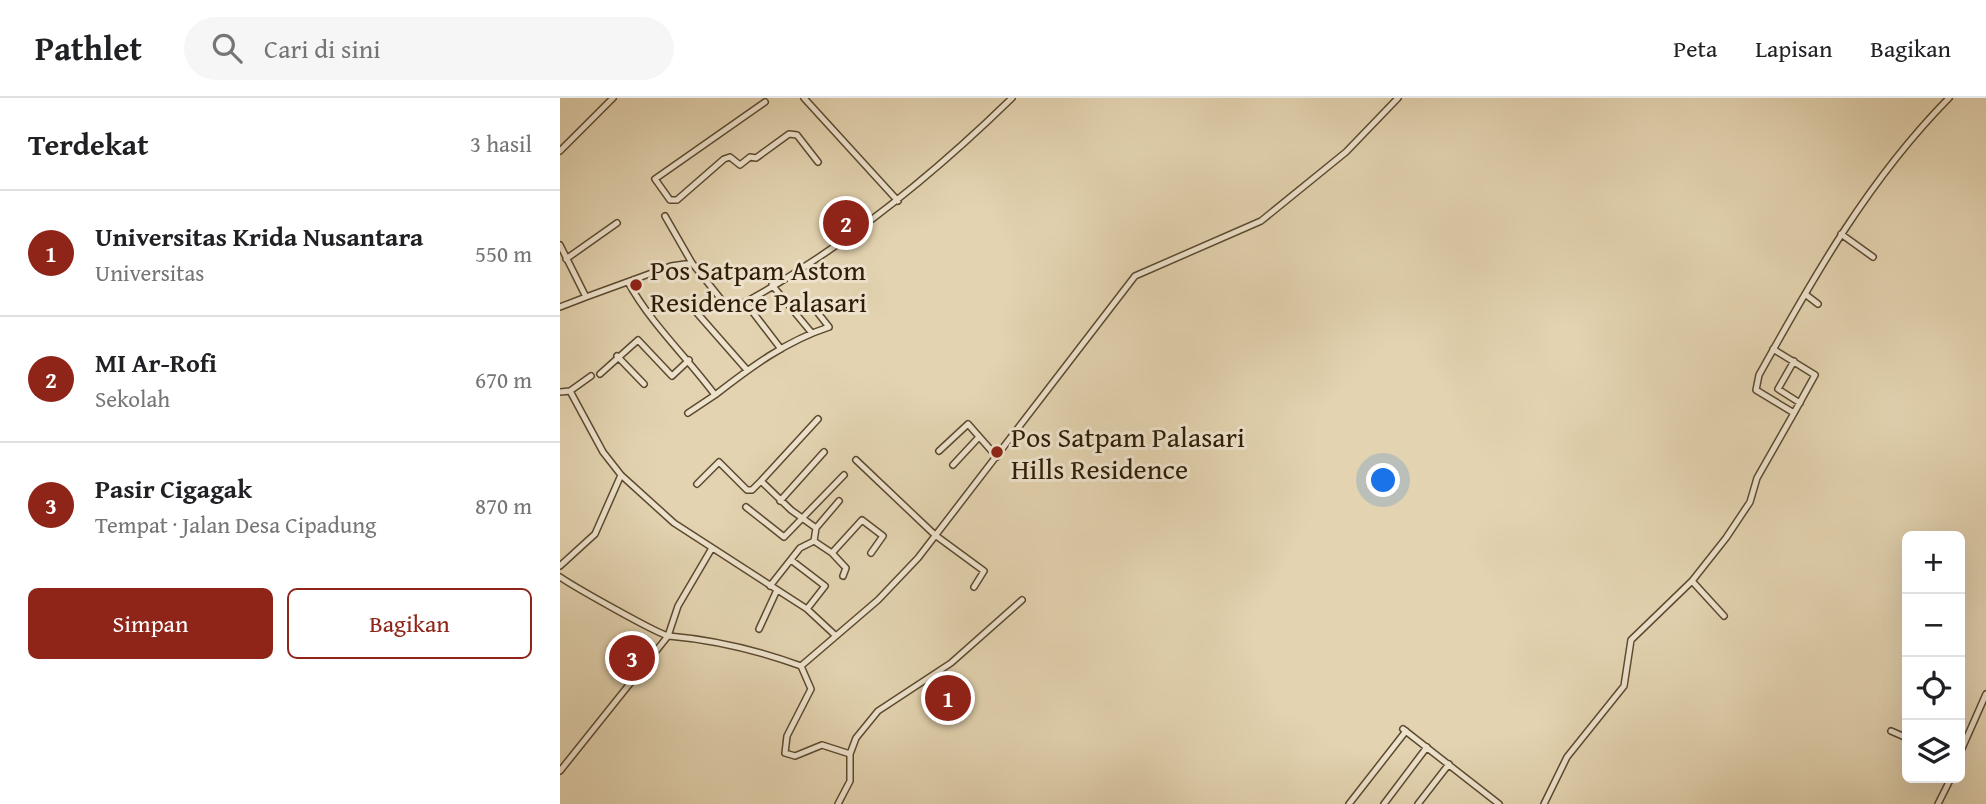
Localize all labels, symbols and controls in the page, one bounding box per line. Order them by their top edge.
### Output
search box [184,17,674,80]
text: Pathlet [35,24,142,72]
icon: search [208,29,246,67]
text: Cari di sini [264,29,381,68]
text: Peta [1673,31,1717,66]
text: Lapisan [1755,31,1832,66]
text: Bagikan [1870,31,1951,66]
text: Terdekat [28,122,148,166]
text: 3 hasil [470,127,532,160]
pin: 2 [823,197,869,249]
text: Universitas Krida Nusantara [95,217,423,256]
text: 1 [45,237,57,270]
text: 550 m [475,237,532,270]
place label: Pos Satpam Astom Residence Palasari [650,249,867,322]
text: Universitas [95,256,204,289]
marker: Pos Satpam Astom Residence Palasari [628,277,644,293]
text: MI Ar-Rofi [95,343,217,382]
text: 2 [45,363,57,396]
text: 670 m [475,363,532,396]
text: Sekolah [95,382,170,415]
place label: Pos Satpam Palasari Hills Residence [1011,416,1245,489]
marker: Pos Satpam Palasari Hills Residence [989,444,1005,460]
your location [1366,463,1400,497]
text: Pasir Cigagak [95,469,252,508]
text: 3 [45,489,57,522]
text: 870 m [475,489,532,522]
text: Tempat · Jalan Desa Cipadung [95,508,377,541]
map controls [1902,531,1965,783]
button: + [1902,531,1965,594]
button: Simpan [28,588,273,659]
button: Bagikan [287,588,532,659]
button: − [1902,594,1965,657]
pin: 3 [609,632,655,684]
button: locate [1902,657,1965,720]
pin: 1 [925,672,971,724]
button: layers [1902,720,1965,783]

